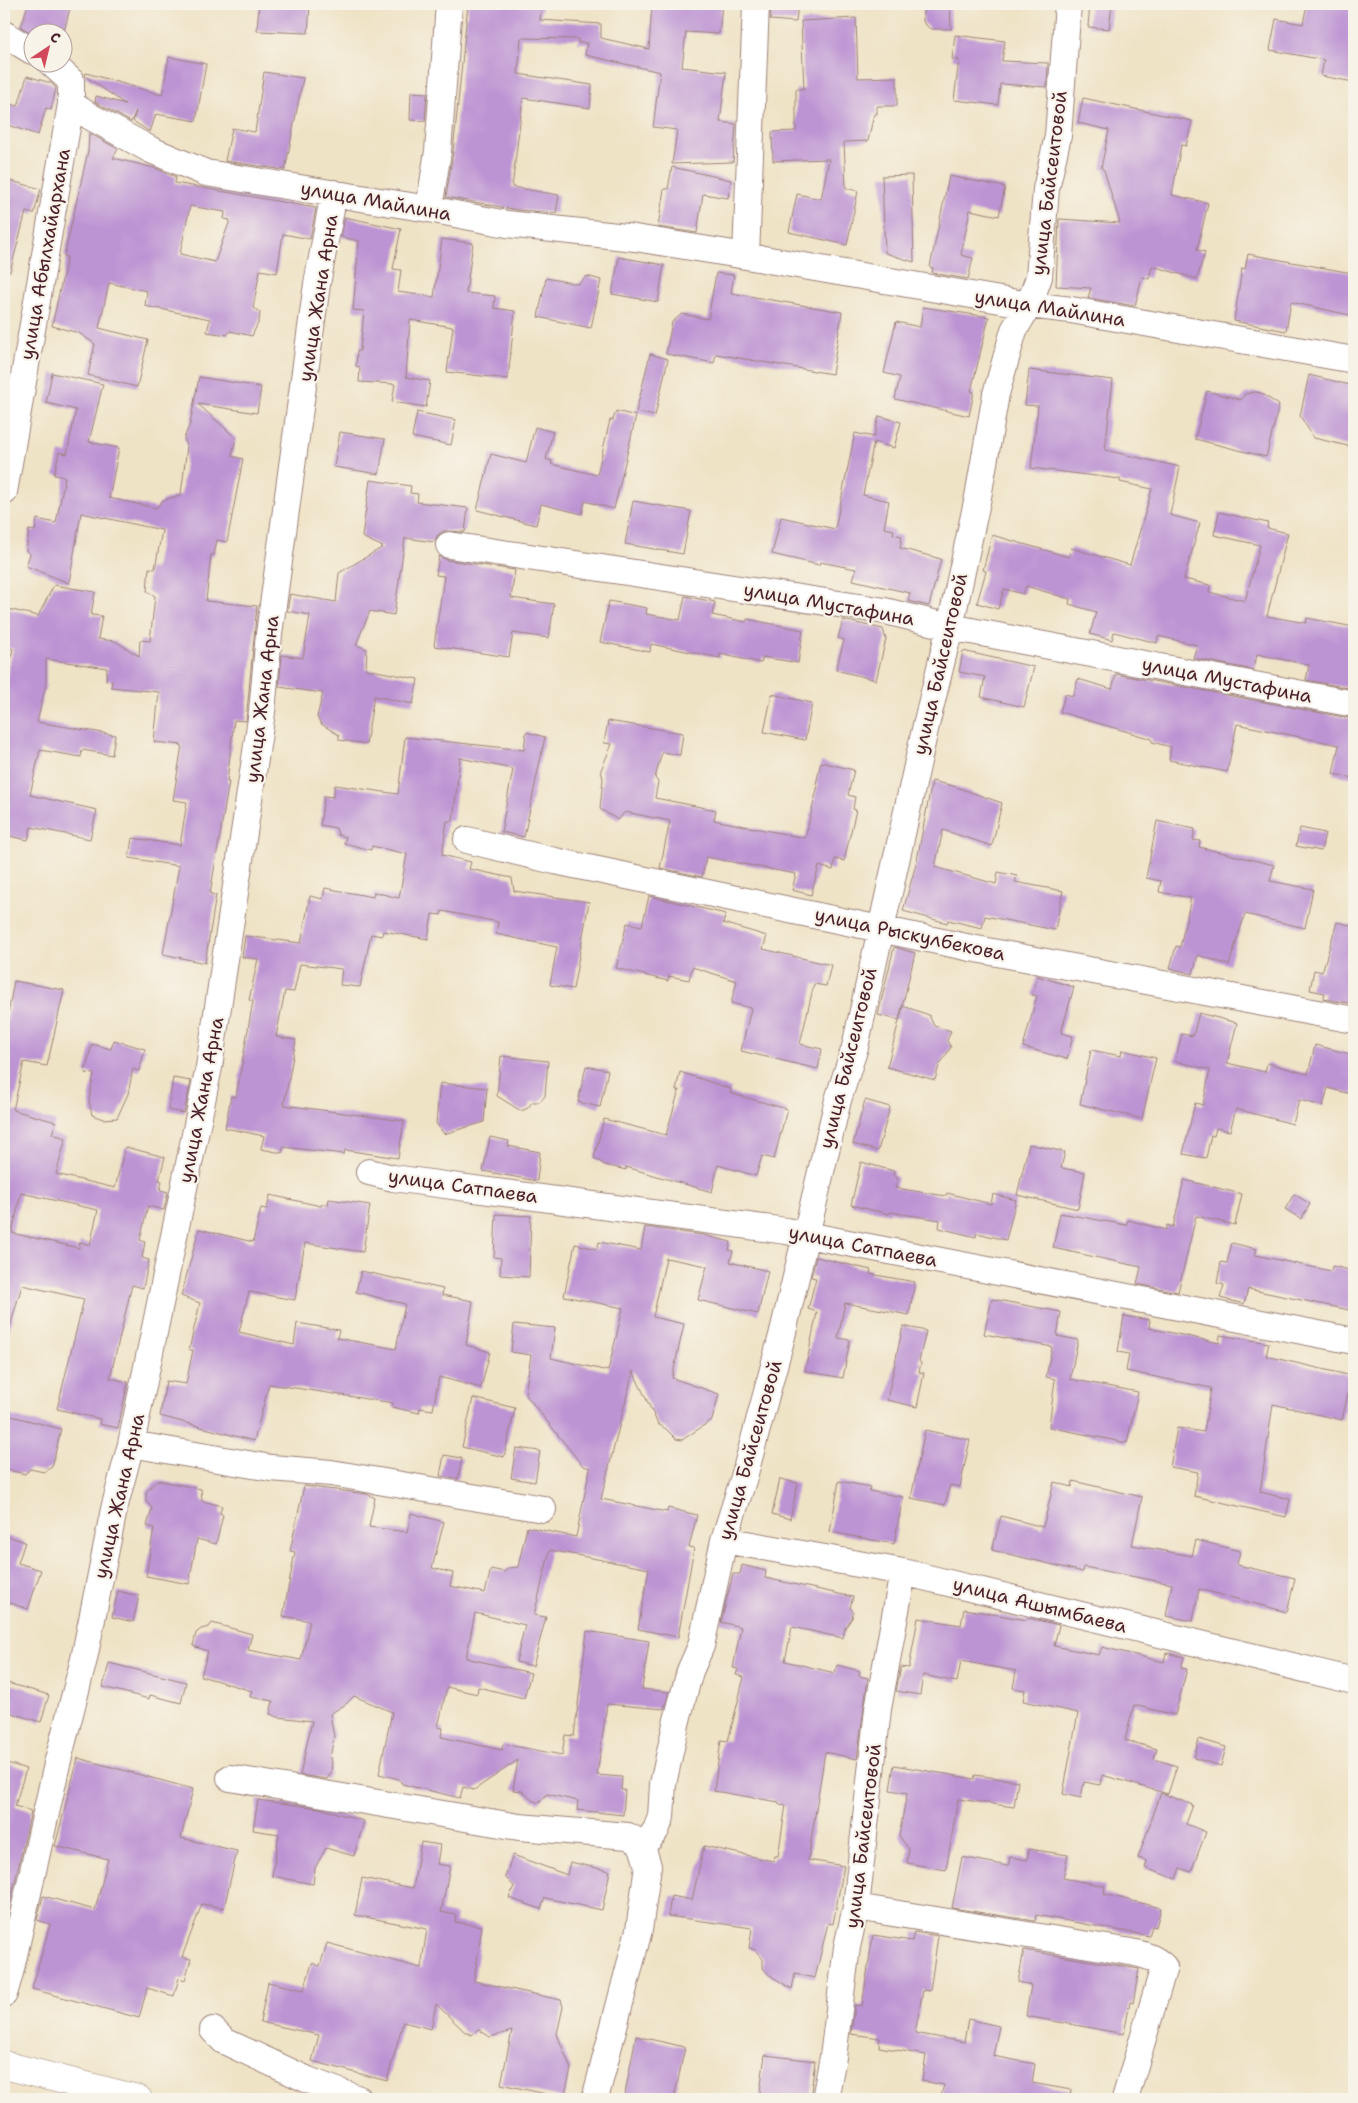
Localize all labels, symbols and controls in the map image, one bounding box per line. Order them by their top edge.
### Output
north arrow [22,22,72,72]
text: С [47,28,64,47]
street label: улица Байсеитовой [1025,89,1073,277]
street label: улица Абылхайархана [14,146,76,362]
street label: улица Майлина [299,175,453,227]
street label: улица Жана Арна [292,212,344,383]
street label: улица Майлина [973,284,1127,332]
street label: улица Байсеитовой [907,571,973,757]
street label: улица Мустафина [742,577,916,631]
street label: улица Жана Арна [239,614,285,784]
street label: улица Мустафина [1140,651,1314,709]
street label: улица Рыскулбекова [813,902,1008,966]
street label: улица Байсеитовой [813,965,883,1151]
street label: улица Жана Арна [173,1015,229,1185]
street label: улица Сатпаева [387,1163,540,1209]
street label: улица Сатпаева [787,1219,940,1273]
street label: улица Байсеитовой [712,1357,788,1543]
street label: улица Жана Арна [88,1411,150,1581]
street label: улица Ашымбаева [950,1571,1130,1639]
street label: улица Байсеитовой [839,1742,887,1930]

